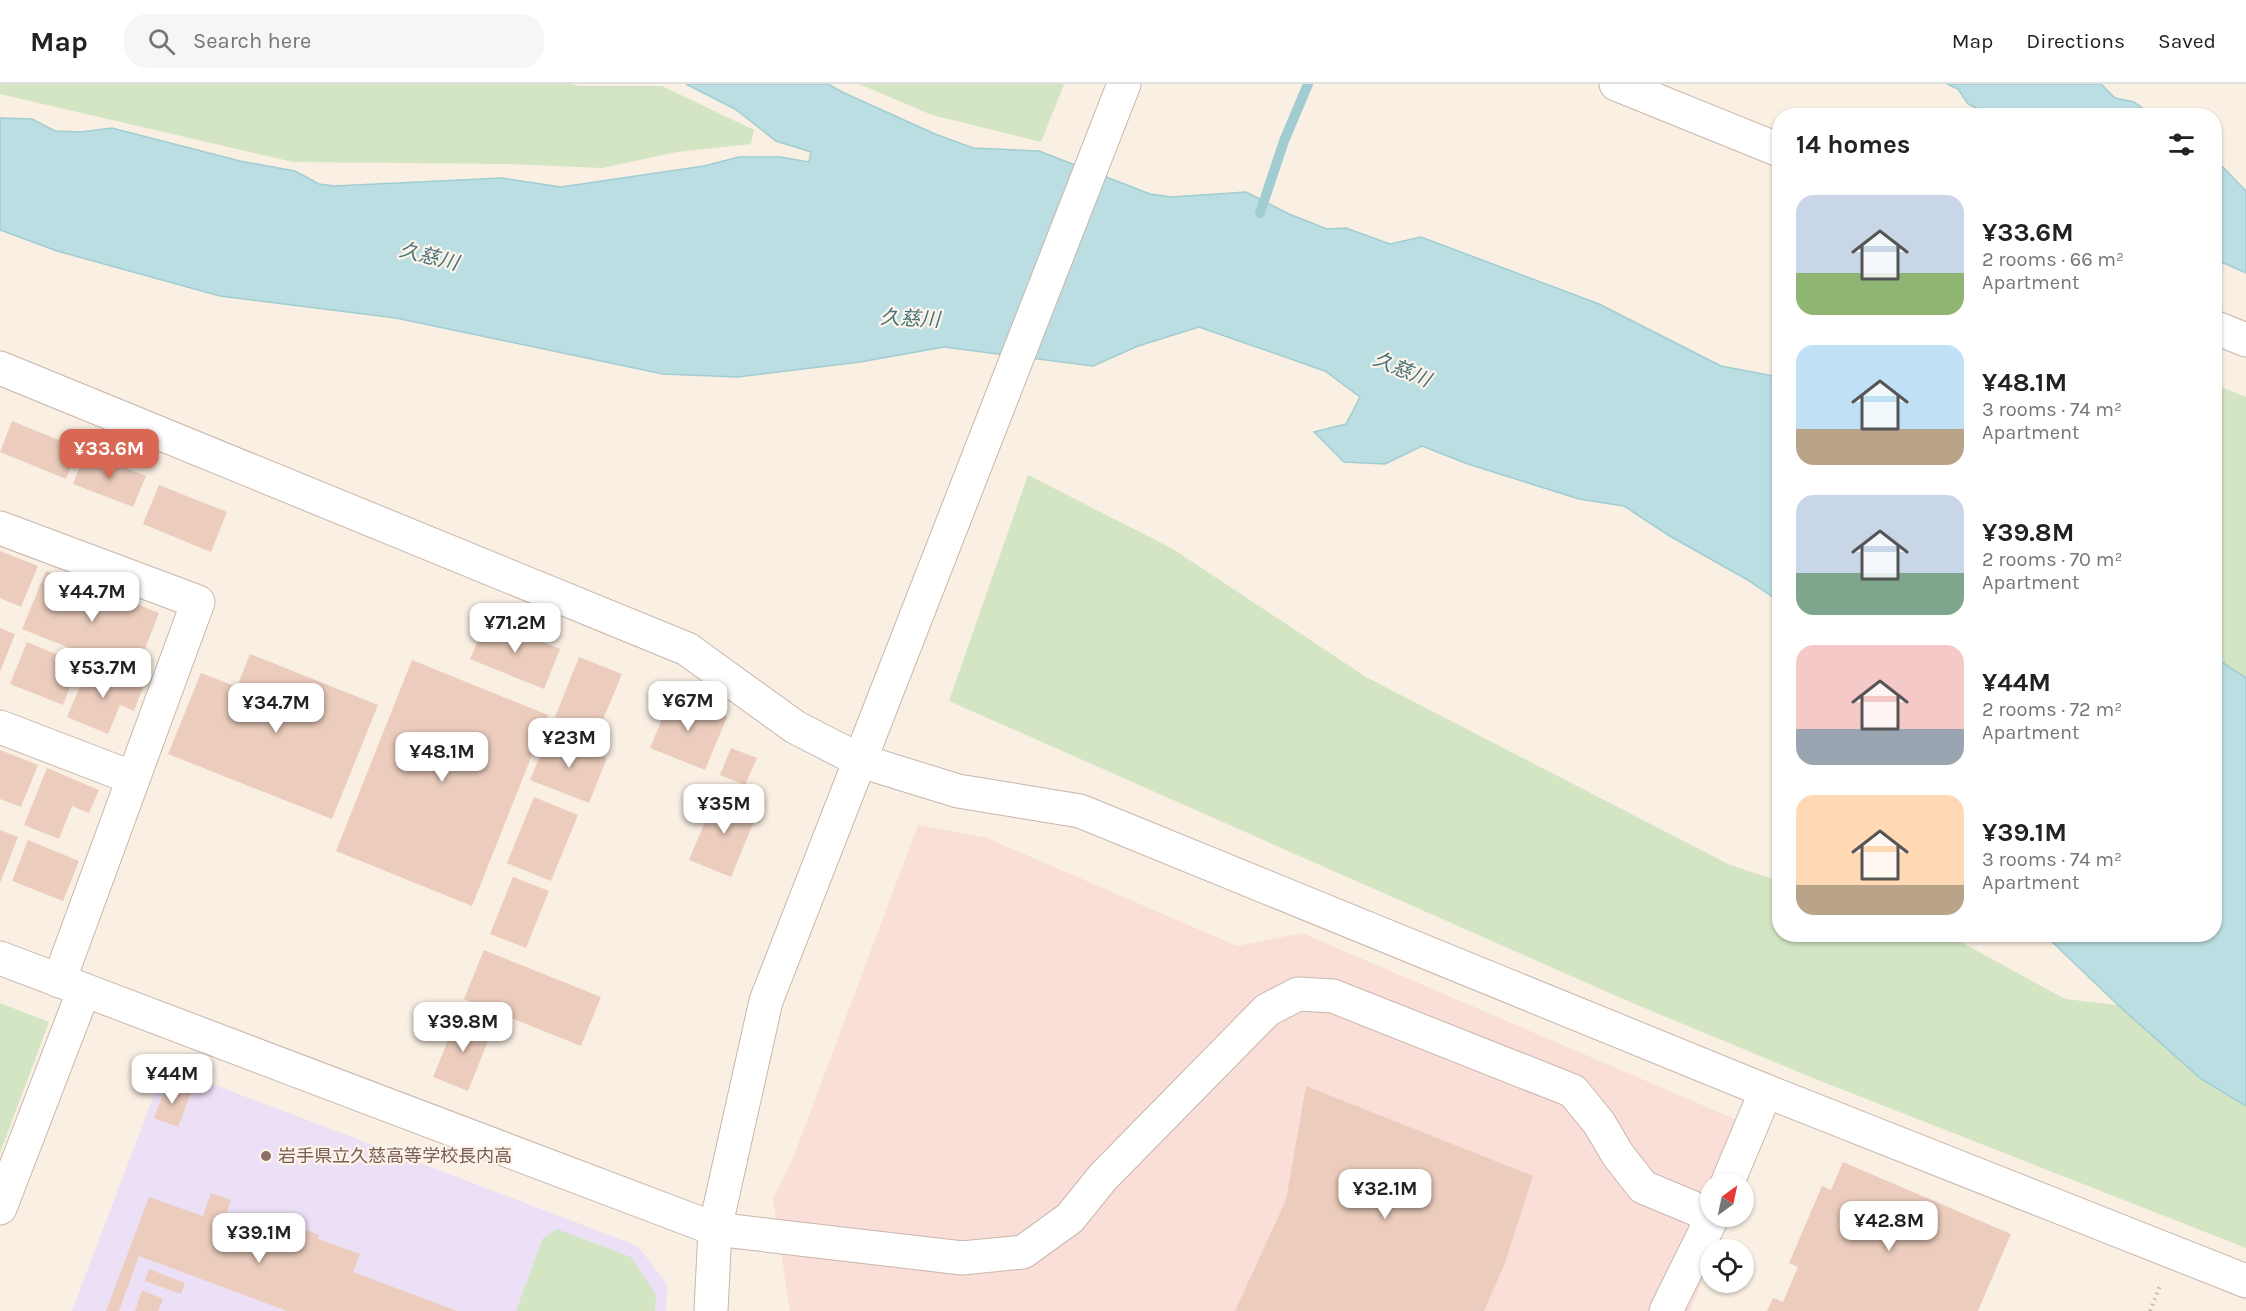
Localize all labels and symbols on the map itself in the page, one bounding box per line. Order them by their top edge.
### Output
water label: 久慈川 [397,238,463,275]
water label: 久慈川 [879,305,943,332]
water label: 久慈川 [1370,347,1436,393]
pin: ¥33.6M [60,429,158,480]
pin: ¥44.7M [43,572,141,623]
pin: ¥71.2M [466,603,564,654]
pin: ¥53.7M [54,648,152,699]
pin: ¥67M [652,681,724,732]
pin: ¥34.7M [227,683,325,734]
pin: ¥23M [533,718,605,769]
pin: ¥48.1M [393,732,491,783]
pin: ¥35M [688,784,760,835]
pin: ¥39.8M [414,1002,512,1053]
pin: ¥44M [136,1054,208,1105]
place label: 岩手県立久慈高等学校長内高 [278,1145,512,1167]
marker: 岩手県立久慈高等学校長内高 [259,1149,273,1163]
pin: ¥32.1M [1336,1169,1434,1220]
north arrow [1700,1173,1754,1227]
pin: ¥42.8M [1840,1201,1938,1252]
pin: ¥39.1M [210,1213,308,1264]

